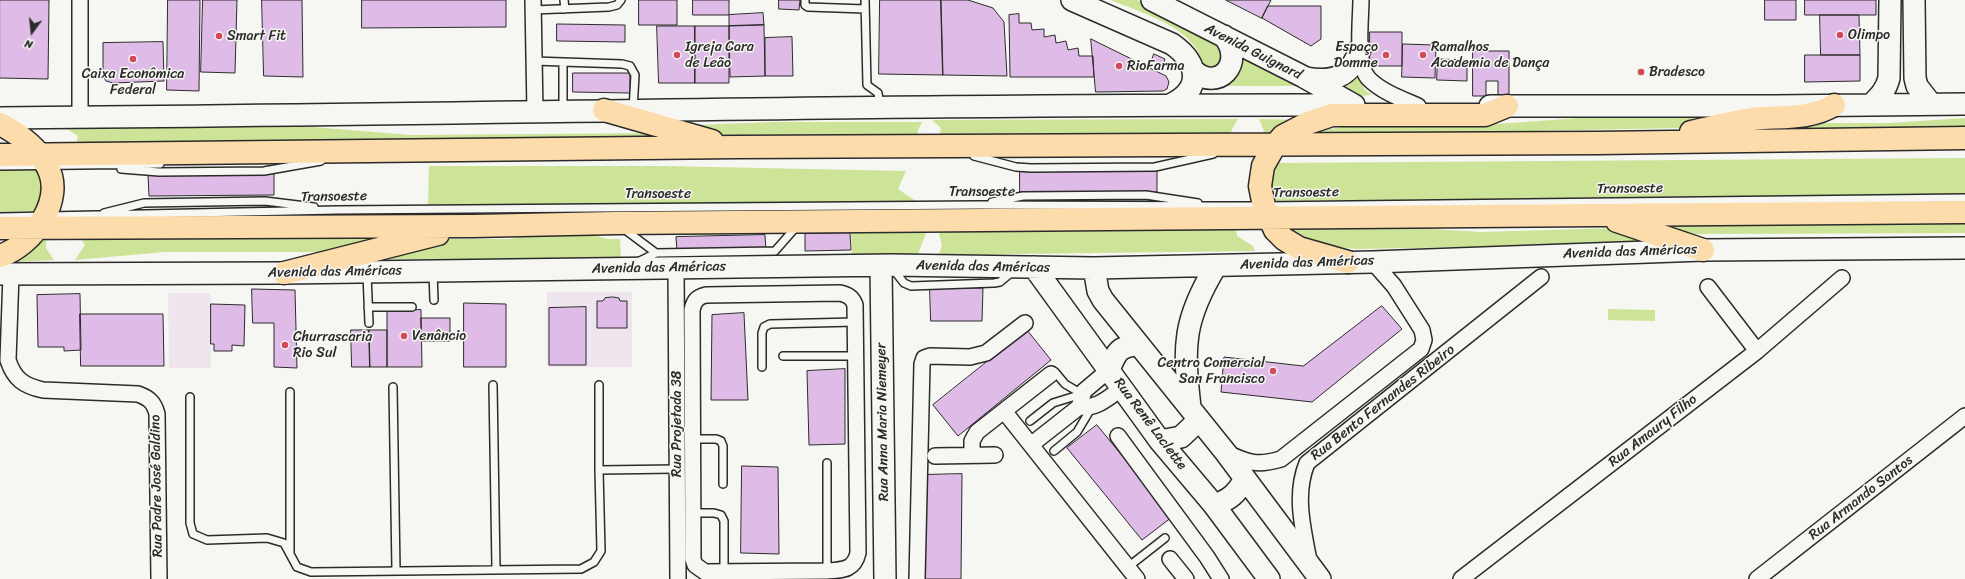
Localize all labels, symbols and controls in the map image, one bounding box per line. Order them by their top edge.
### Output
north arrow [12,12,52,52]
street label: Avenida Guignard [1201,20,1305,84]
place label: Olimpo [1848,27,1890,43]
place label: Smart Fit [227,28,286,44]
marker: Olimpo [1835,30,1845,40]
marker: Smart Fit [214,31,224,41]
text: N [23,34,35,54]
place label: Igreja Cara de Leão [685,39,754,72]
place label: Espaço Domme [1334,39,1378,72]
place label: Ramalhos Academia de Dança [1431,39,1549,72]
marker: Igreja Cara de Leão [672,50,682,60]
marker: Espaço Domme [1381,50,1391,60]
marker: Ramalhos Academia de Dança [1418,50,1428,60]
marker: Caixa Econômica Federal [128,54,138,64]
place label: RioFarma [1127,58,1185,74]
marker: RioFarma [1114,61,1124,71]
place label: Bradesco [1649,64,1705,80]
place label: Caixa Econômica Federal [82,66,184,98]
marker: Bradesco [1636,67,1646,77]
street label: Transoeste [1597,180,1663,198]
street label: Transoeste [949,184,1015,200]
street label: Transoeste [1273,184,1339,202]
street label: Transoeste [625,186,691,202]
street label: Transoeste [301,188,367,206]
street label: Avenida das Américas [1563,241,1697,263]
street label: Avenida das Américas [1240,252,1374,274]
street label: Avenida das Américas [916,257,1050,277]
street label: Avenida das Américas [592,258,726,278]
street label: Avenida das Américas [268,262,402,282]
place label: Venâncio [412,328,466,344]
place label: Churrascaria Rio Sul [293,329,372,362]
marker: Venâncio [399,331,409,341]
marker: Churrascaria Rio Sul [280,340,290,350]
street label: Rua Anna Maria Niemeyer [873,342,893,502]
street label: Rua Bento Fernandes Ribeiro [1308,342,1458,464]
place label: Centro Comercial San Francisco [1158,355,1265,388]
marker: Centro Comercial San Francisco [1268,366,1278,376]
street label: Rua Projetada 38 [669,371,685,477]
street label: Rua Renê Laclette [1110,375,1190,473]
street label: Rua Amaury Filho [1605,391,1701,471]
street label: Rua Padre José Galdino [147,415,167,557]
street label: Rua Armando Santos [1806,452,1916,544]

